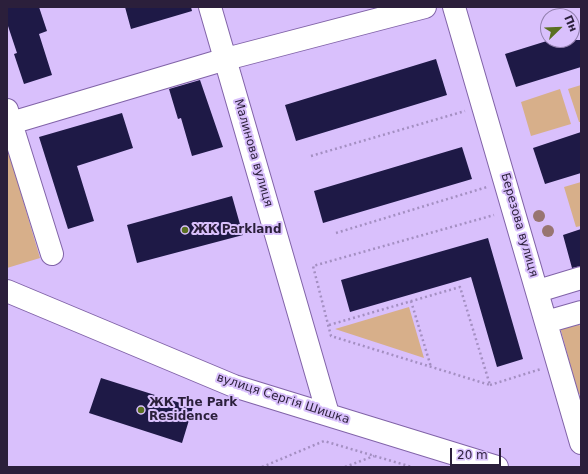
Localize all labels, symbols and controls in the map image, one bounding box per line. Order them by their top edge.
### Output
north arrow [540,8,580,48]
text: Пн [561,13,580,34]
street label: Малинова вулиця [231,97,275,209]
street label: Березова вулиця [497,171,541,279]
place label: ЖК Parkland [193,223,281,237]
marker: ЖК Parkland [180,225,190,235]
street label: вулиця Сергія Шишка [215,371,351,427]
place label: ЖК The Park Residence [149,396,237,424]
marker: ЖК The Park Residence [136,405,146,415]
scale bar [452,440,503,466]
text: 20 m [457,448,488,462]

